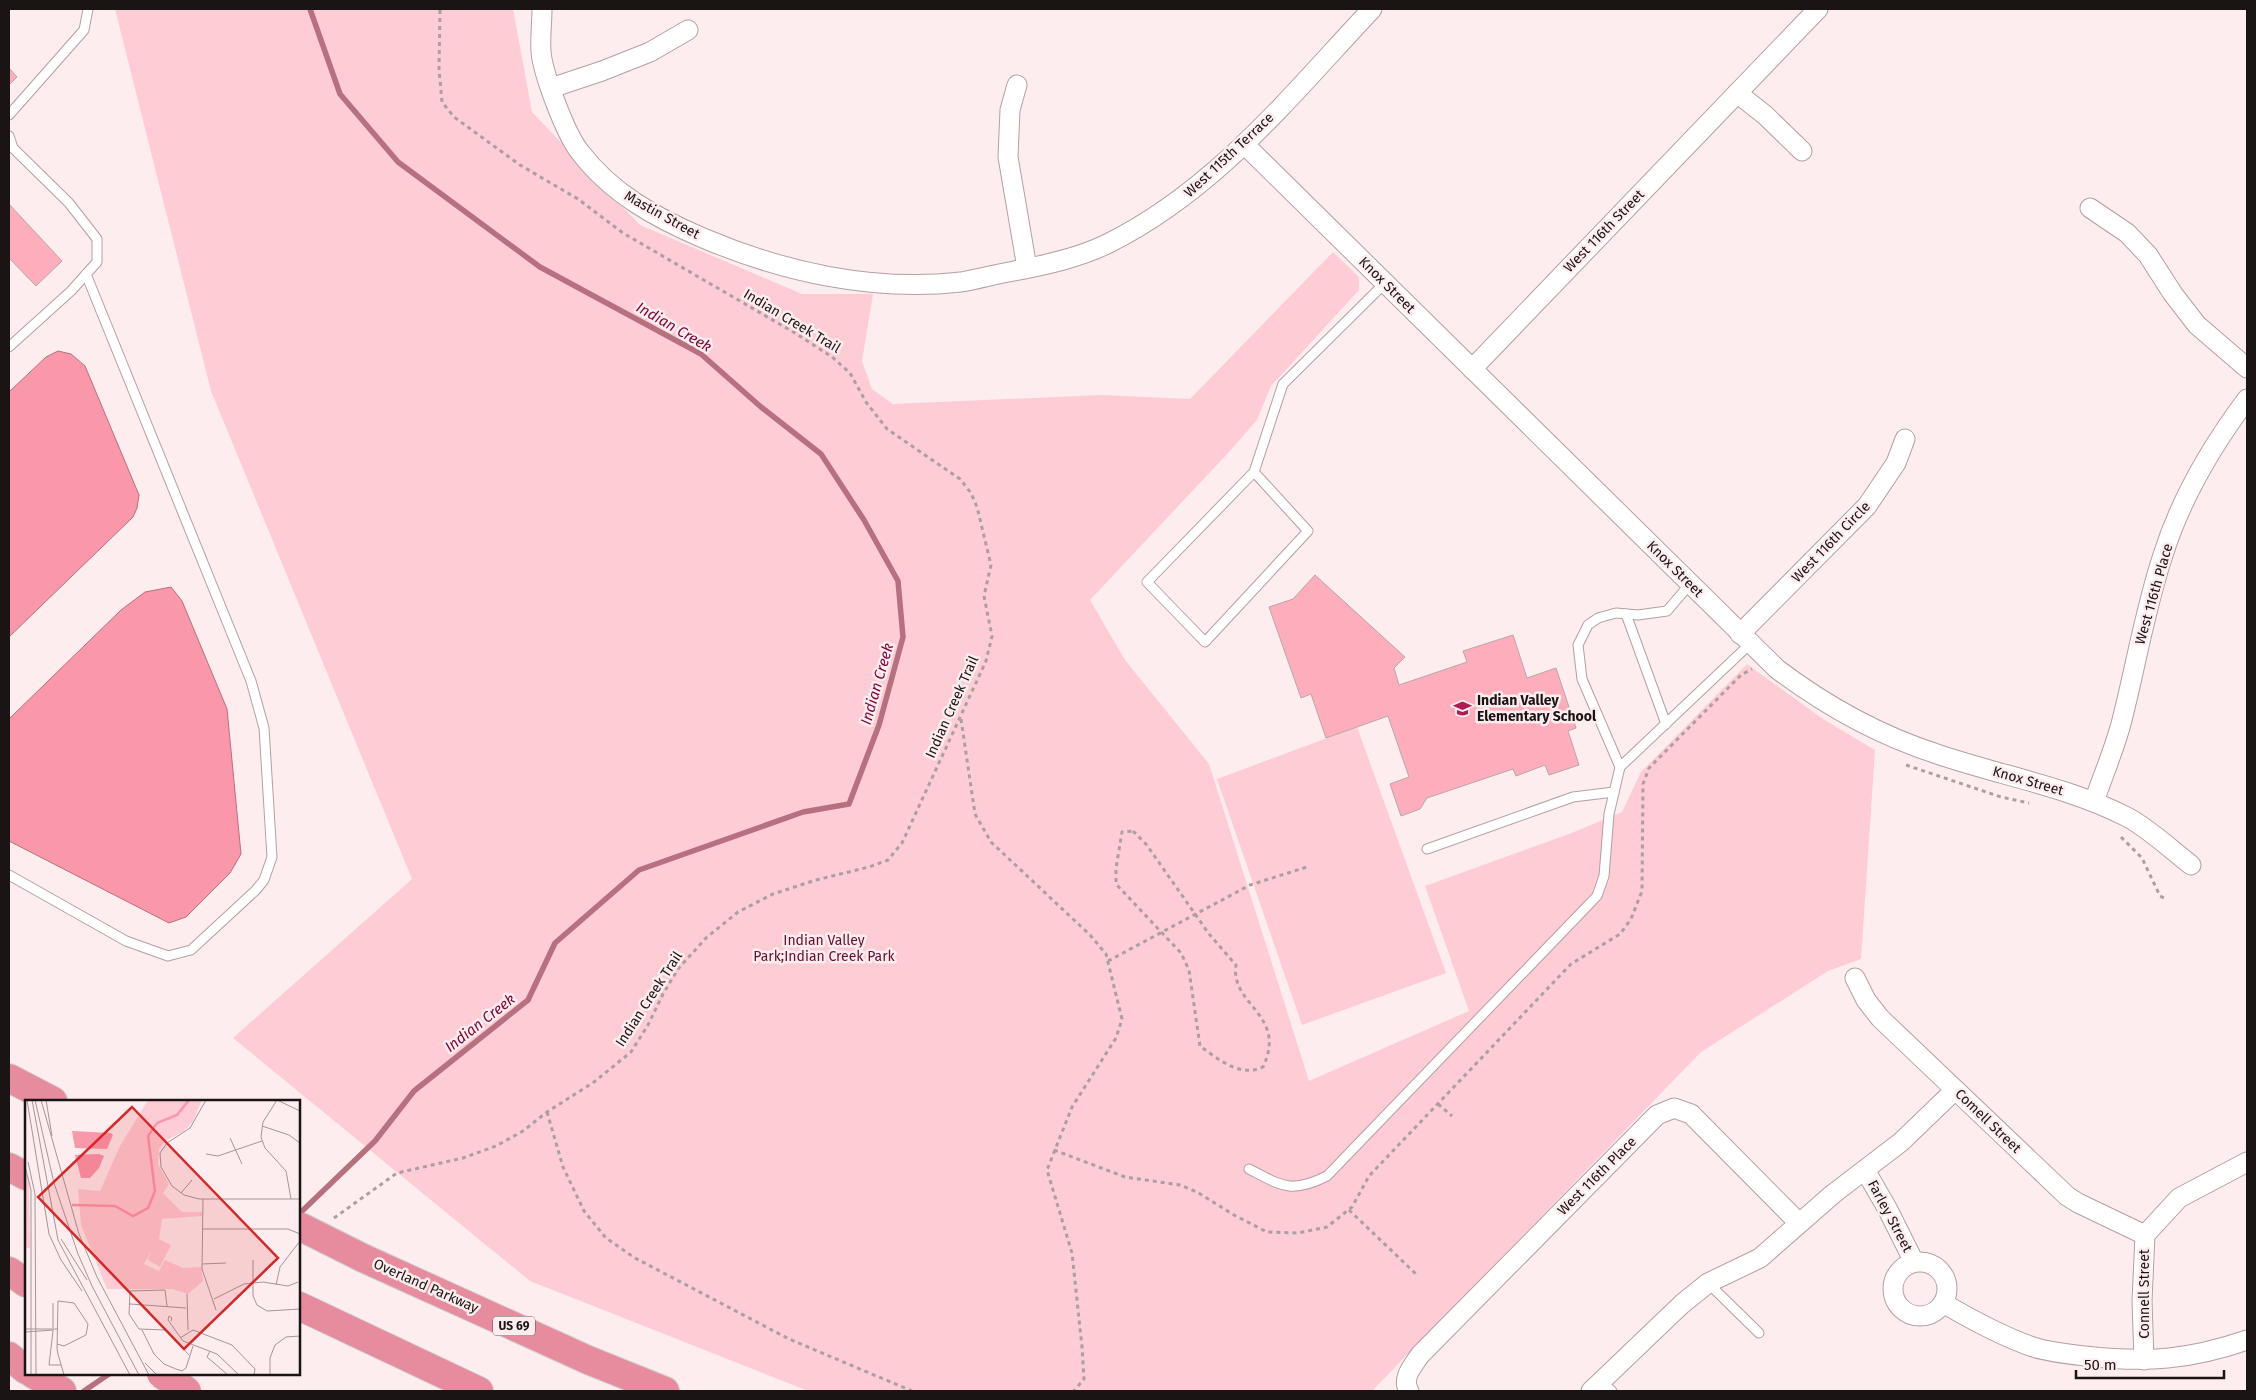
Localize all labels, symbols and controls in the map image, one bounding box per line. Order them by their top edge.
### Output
street label: West 115th Terrace [1181,109,1277,201]
street label: West 116th Street [1560,185,1649,276]
street label: Mastin Street [621,187,704,243]
street label: Knox Street [1355,253,1419,317]
street label: Indian Creek Trail [740,285,844,357]
water label: Indian Creek [633,298,715,356]
street label: West 116th Circle [1788,498,1874,586]
street label: Knox Street [1643,537,1707,601]
street label: West 116th Place [2131,541,2177,647]
water label: Indian Creek [857,641,897,727]
street label: Indian Creek Trail [922,653,982,761]
place label: Indian Valley Elementary School [1477,692,1597,725]
school or university icon: Indian Valley Elementary School [1453,698,1473,718]
street label: Knox Street [1991,763,2066,799]
park label: Indian Valley Park;Indian Creek Park [753,932,896,965]
street label: Indian Creek Trail [612,948,686,1050]
water label: Indian Creek [441,990,519,1056]
street label: Comell Street [1951,1085,2025,1157]
inset map [25,1100,300,1375]
street label: West 116th Place [1554,1133,1640,1219]
street label: Farley Street [1864,1177,1917,1256]
street label: Connell Street [2136,1248,2153,1339]
street label: Overland Parkway [371,1255,481,1317]
road number: US 69 [493,1316,535,1335]
scale bar [2076,1348,2224,1380]
text: 50 m [2084,1356,2117,1374]

